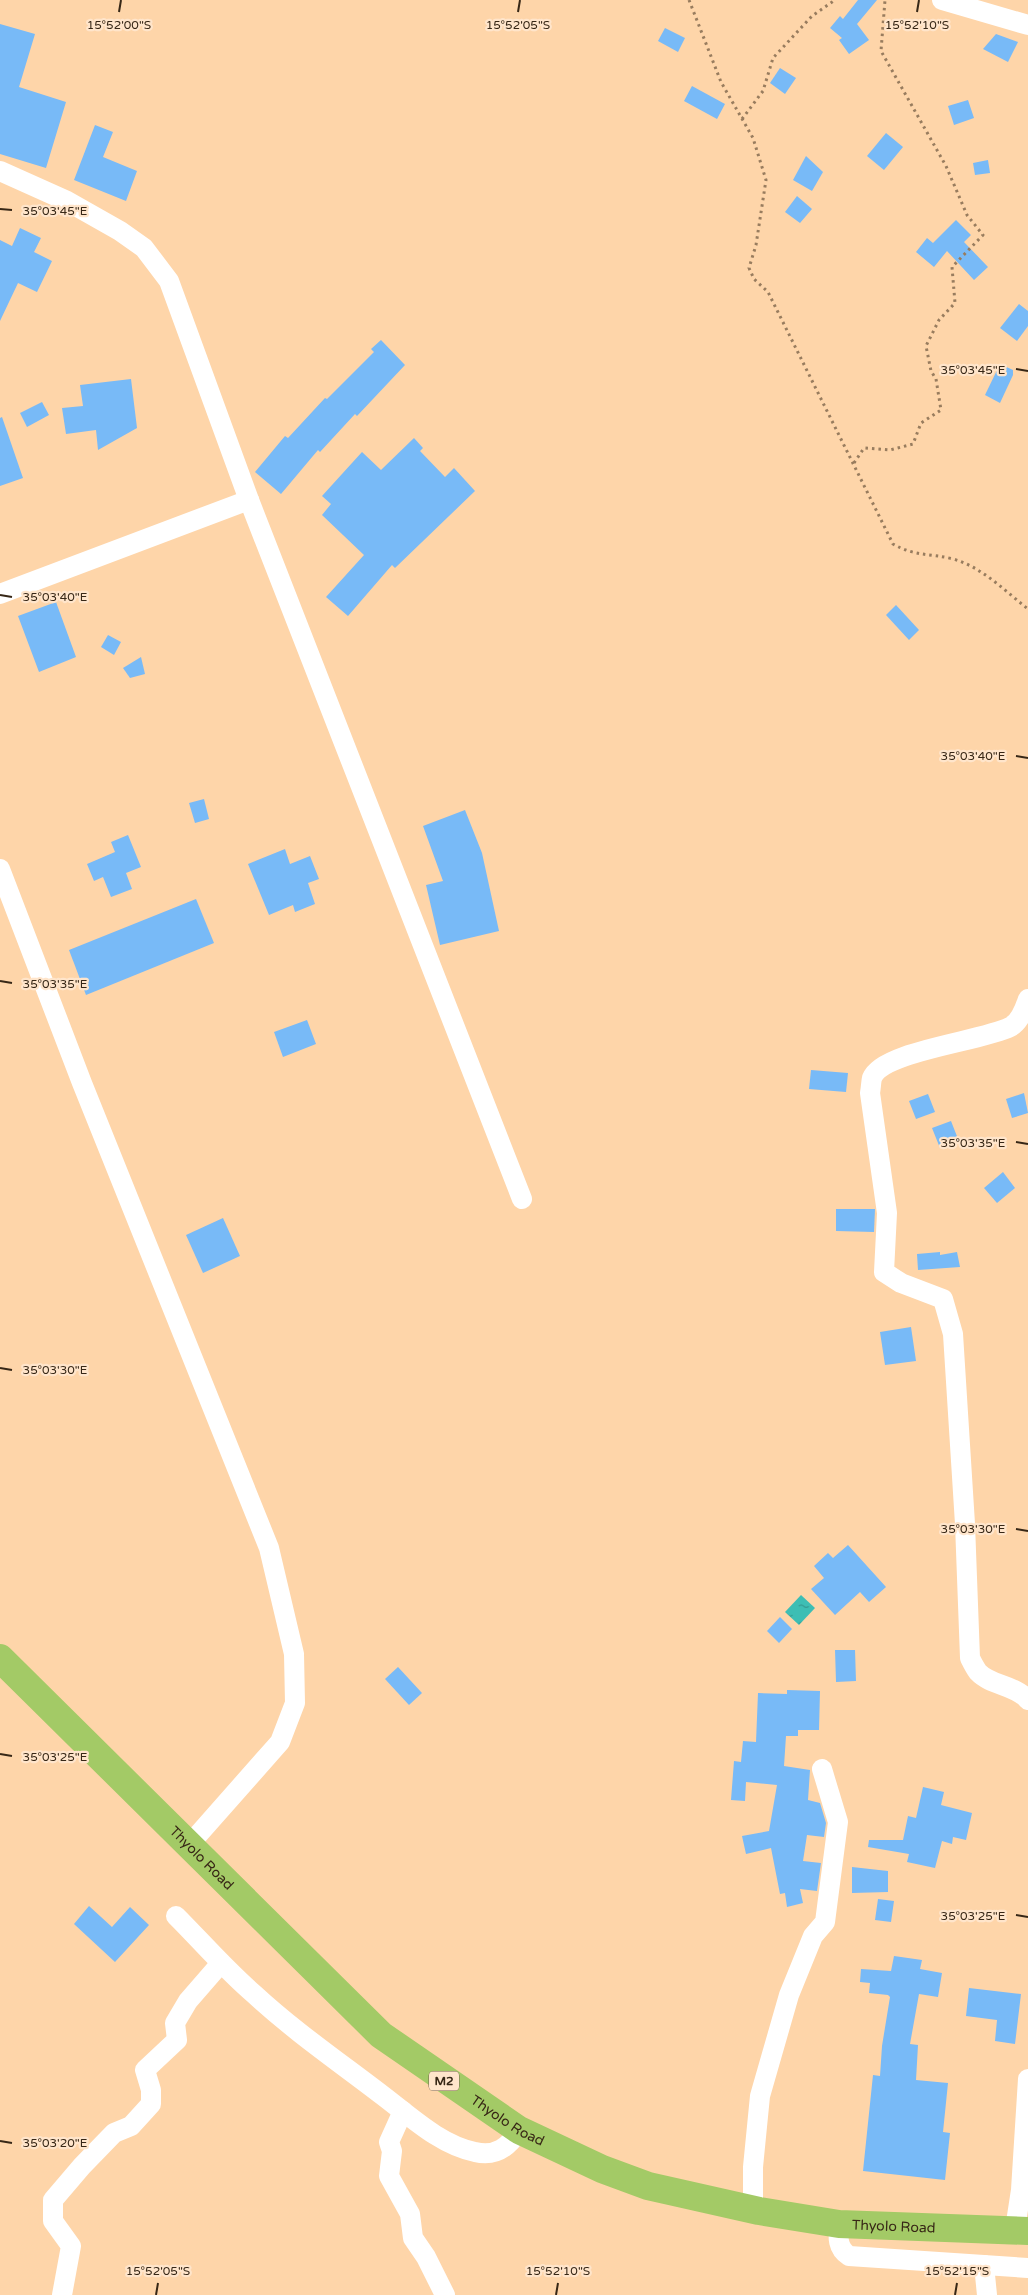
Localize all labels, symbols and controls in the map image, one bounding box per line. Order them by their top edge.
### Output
text: 15°52'00"S [87,18,151,32]
text: 15°52'05"S [486,18,550,32]
text: 15°52'10"S [885,18,949,32]
text: 35°03'45"E [23,204,88,218]
text: 35°03'45"E [941,363,1006,377]
text: 35°03'40"E [23,590,88,604]
text: 35°03'40"E [941,749,1006,763]
text: 35°03'35"E [23,977,88,991]
text: 35°03'35"E [941,1136,1006,1150]
text: 35°03'30"E [23,1363,88,1377]
text: 35°03'30"E [941,1522,1006,1536]
text: 35°03'25"E [23,1750,88,1764]
street label: Thyolo Road [166,1822,238,1893]
text: 35°03'25"E [941,1909,1006,1923]
road number: M2 [429,2072,459,2090]
street label: Thyolo Road [468,2091,547,2149]
text: 35°03'20"E [23,2136,88,2150]
street label: Thyolo Road [852,2216,936,2236]
text: 15°52'05"S [126,2264,190,2278]
text: 15°52'10"S [526,2264,590,2278]
text: 15°52'15"S [925,2264,989,2278]

